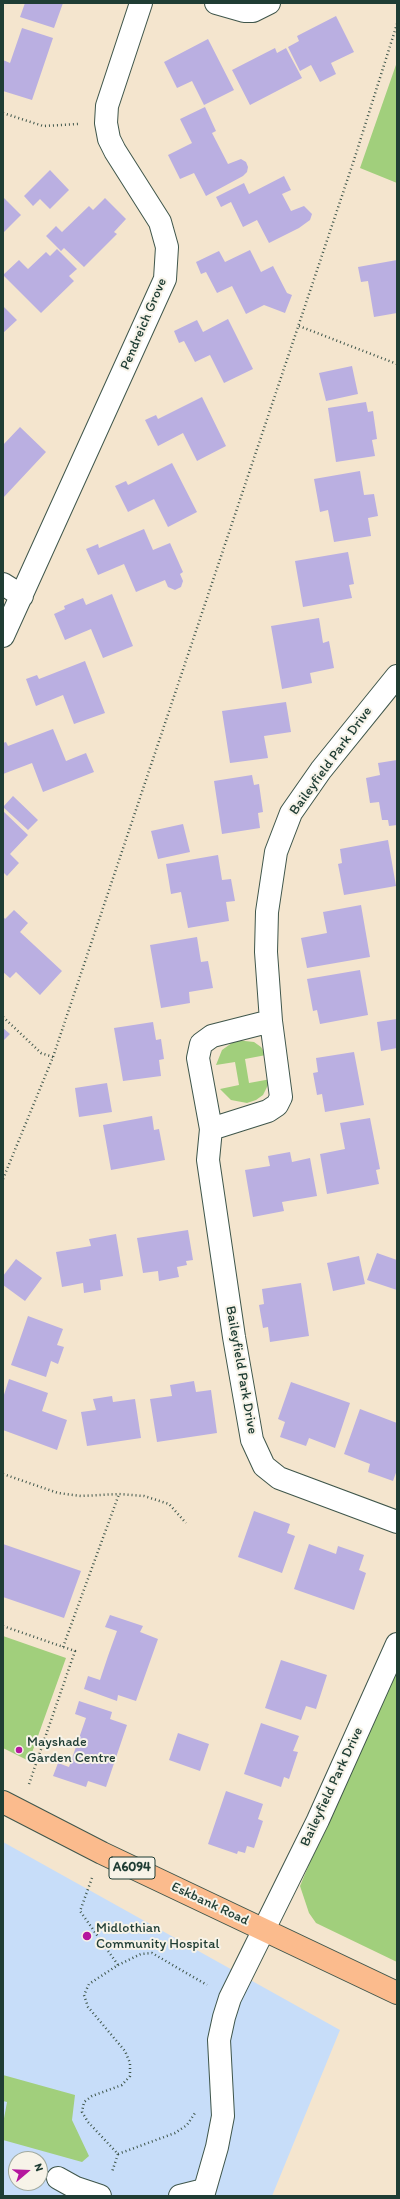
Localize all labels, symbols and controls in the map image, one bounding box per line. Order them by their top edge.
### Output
street label: Pendreich Grove [117,276,171,372]
street label: Baileyfield Park Drive [286,704,376,818]
street label: Baileyfield Park Drive [221,1305,261,1435]
street label: Baileyfield Park Drive [297,1725,367,1849]
place label: Mayshade Garden Centre [27,1734,116,1766]
marker: Mayshade Garden Centre [14,1745,24,1755]
road number: A6094 [109,1857,155,1879]
street label: Eskbank Road [168,1879,252,1929]
place label: Midlothian Community Hospital [96,1920,219,1952]
marker: Midlothian Community Hospital [81,1930,93,1942]
north arrow [8,2151,48,2191]
text: N [32,2162,46,2173]

